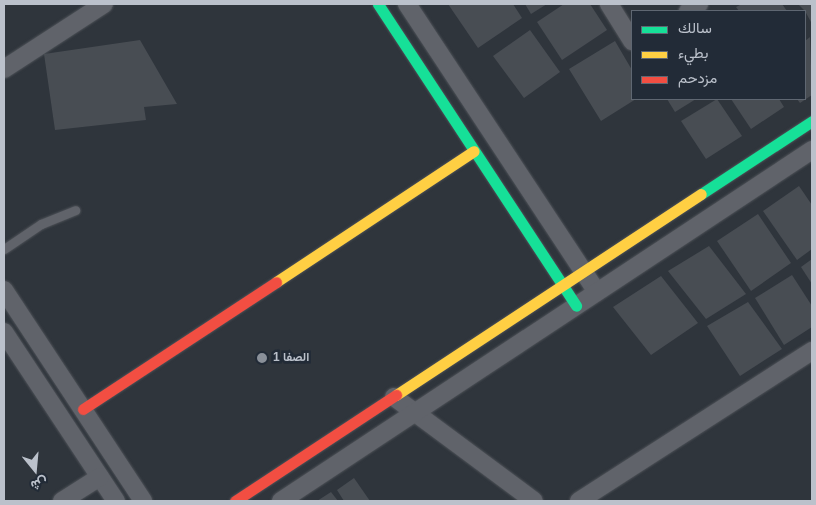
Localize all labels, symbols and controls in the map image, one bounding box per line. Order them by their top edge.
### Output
legend [631,10,806,100]
text: سالك [678,19,712,36]
text: بطيء [678,44,708,61]
text: مزدحم [678,69,717,86]
marker: الصفا 1 [255,351,269,365]
place label: الصفا 1 [273,351,309,365]
north arrow [10,445,60,495]
text: ش [29,474,50,494]

